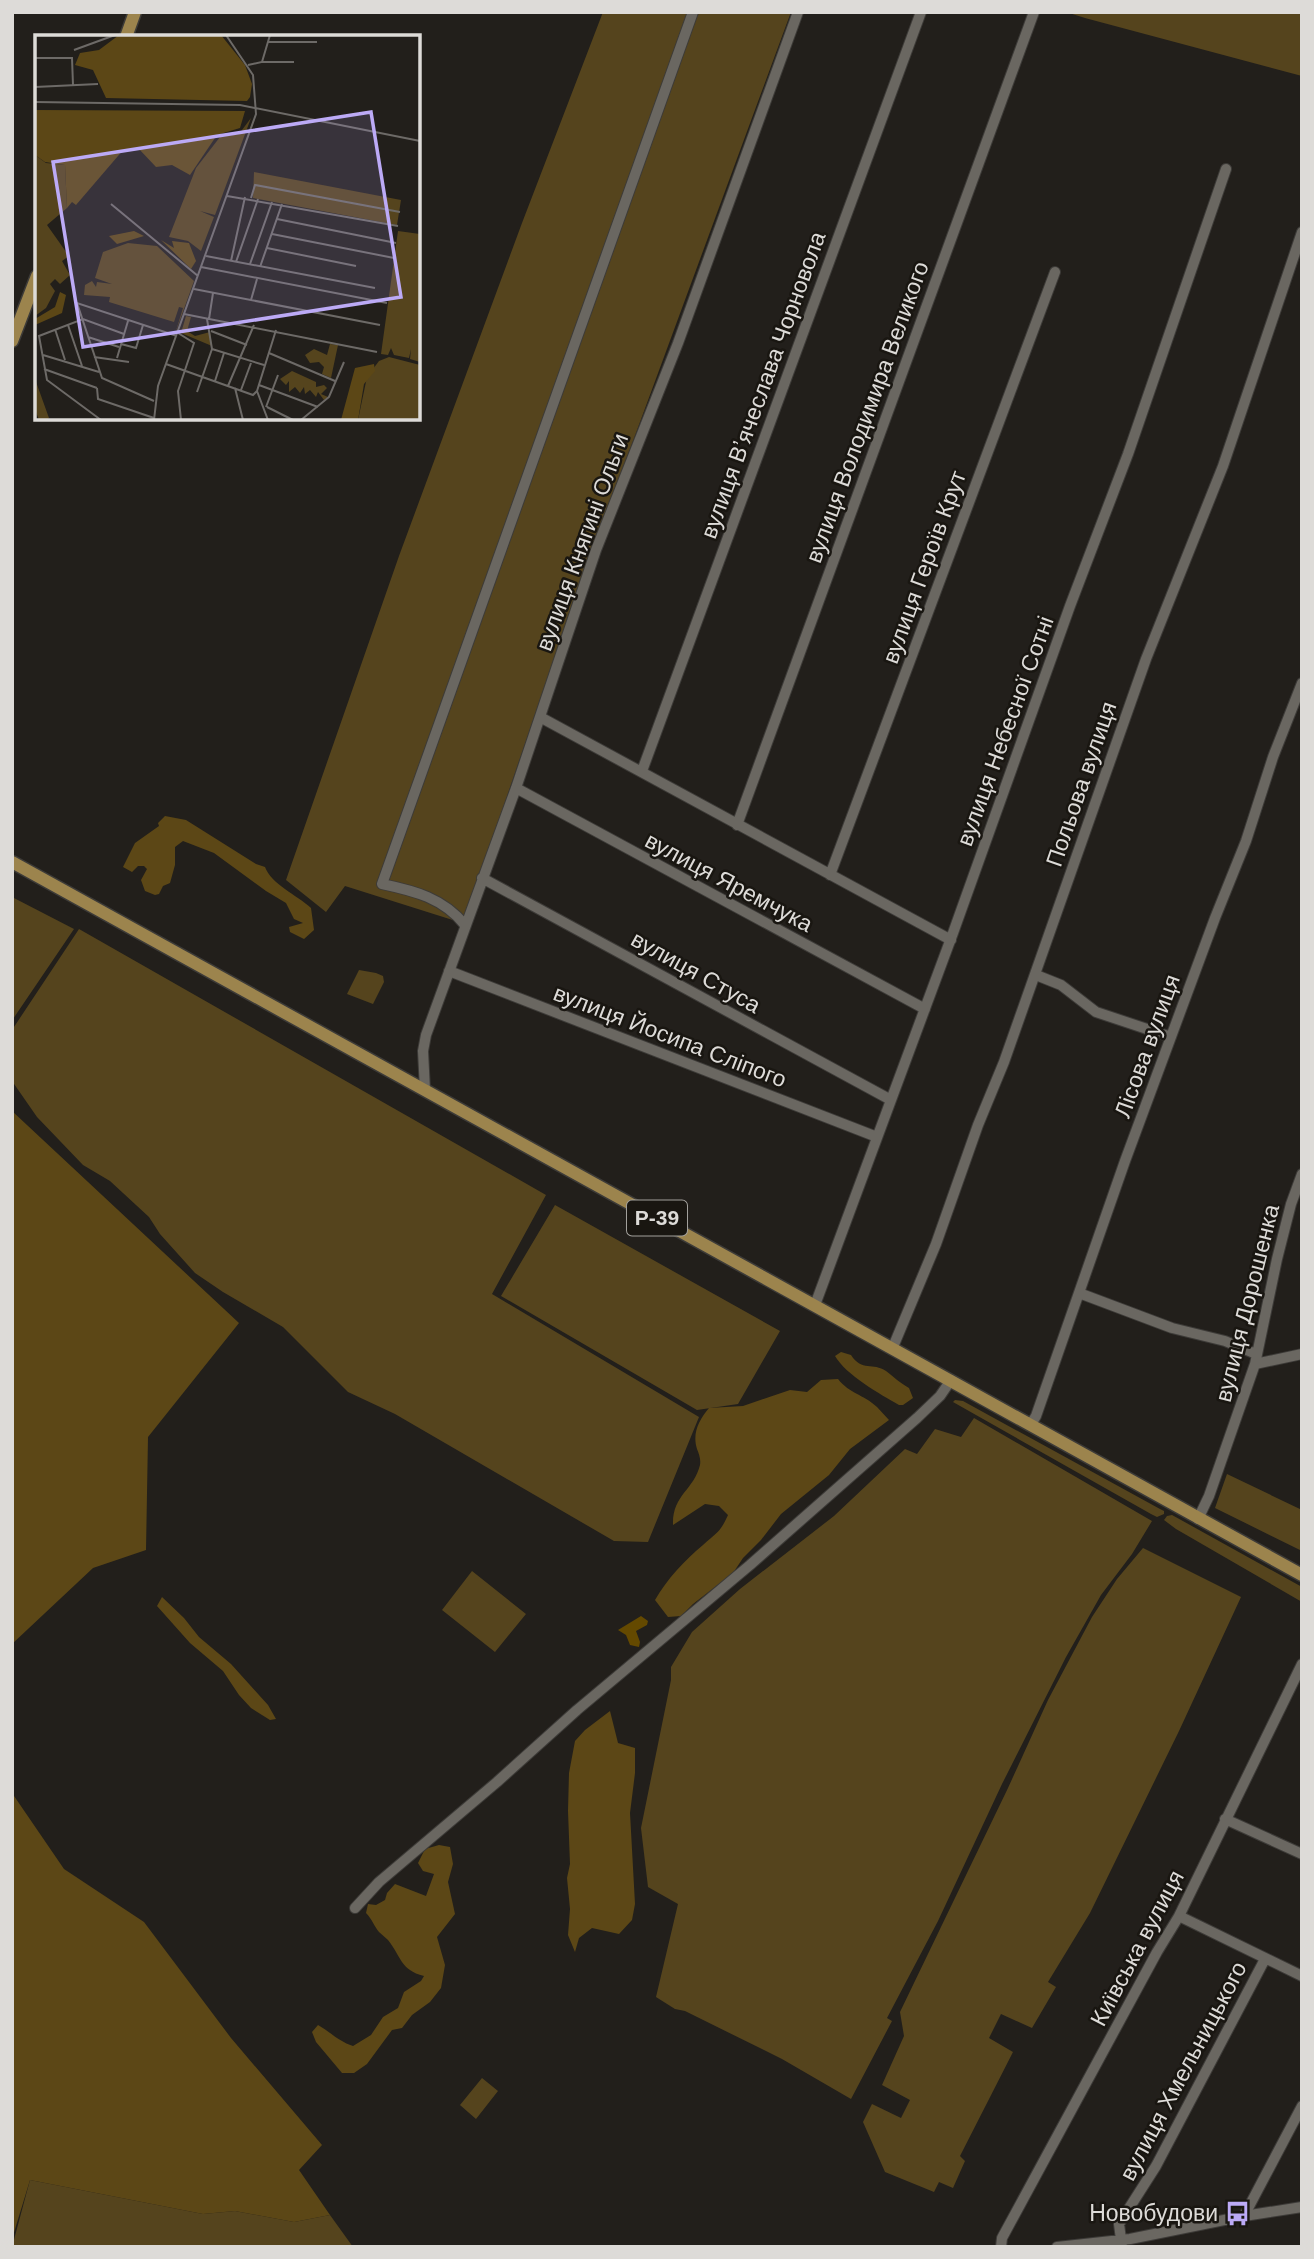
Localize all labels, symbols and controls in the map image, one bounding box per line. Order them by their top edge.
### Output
inset map [35,35,420,420]
street label: вулиця Вʼячеслава Чорновола [695,228,831,542]
street label: вулиця Володимира Великого [800,258,934,566]
street label: вулиця Княгині Ольги [531,430,633,654]
street label: вулиця Героїв Крут [877,467,971,667]
street label: вулиця Небесної Сотні [951,612,1059,850]
street label: Польова вулиця [1041,698,1121,870]
street label: вулиця Яремчука [641,827,817,937]
street label: вулиця Стуса [627,926,765,1018]
street label: Лісова вулиця [1109,971,1185,1121]
street label: вулиця Йосипа Сліпого [550,979,790,1092]
road number: Р-39 [627,1200,687,1236]
street label: вулиця Дорошенка [1210,1201,1284,1404]
street label: Київська вулиця [1085,1866,1189,2030]
street label: вулиця Хмельницького [1114,1957,1252,2185]
bus stop icon: Новобудови [1224,2199,1252,2227]
place label: Новобудови [1089,2200,1218,2226]

